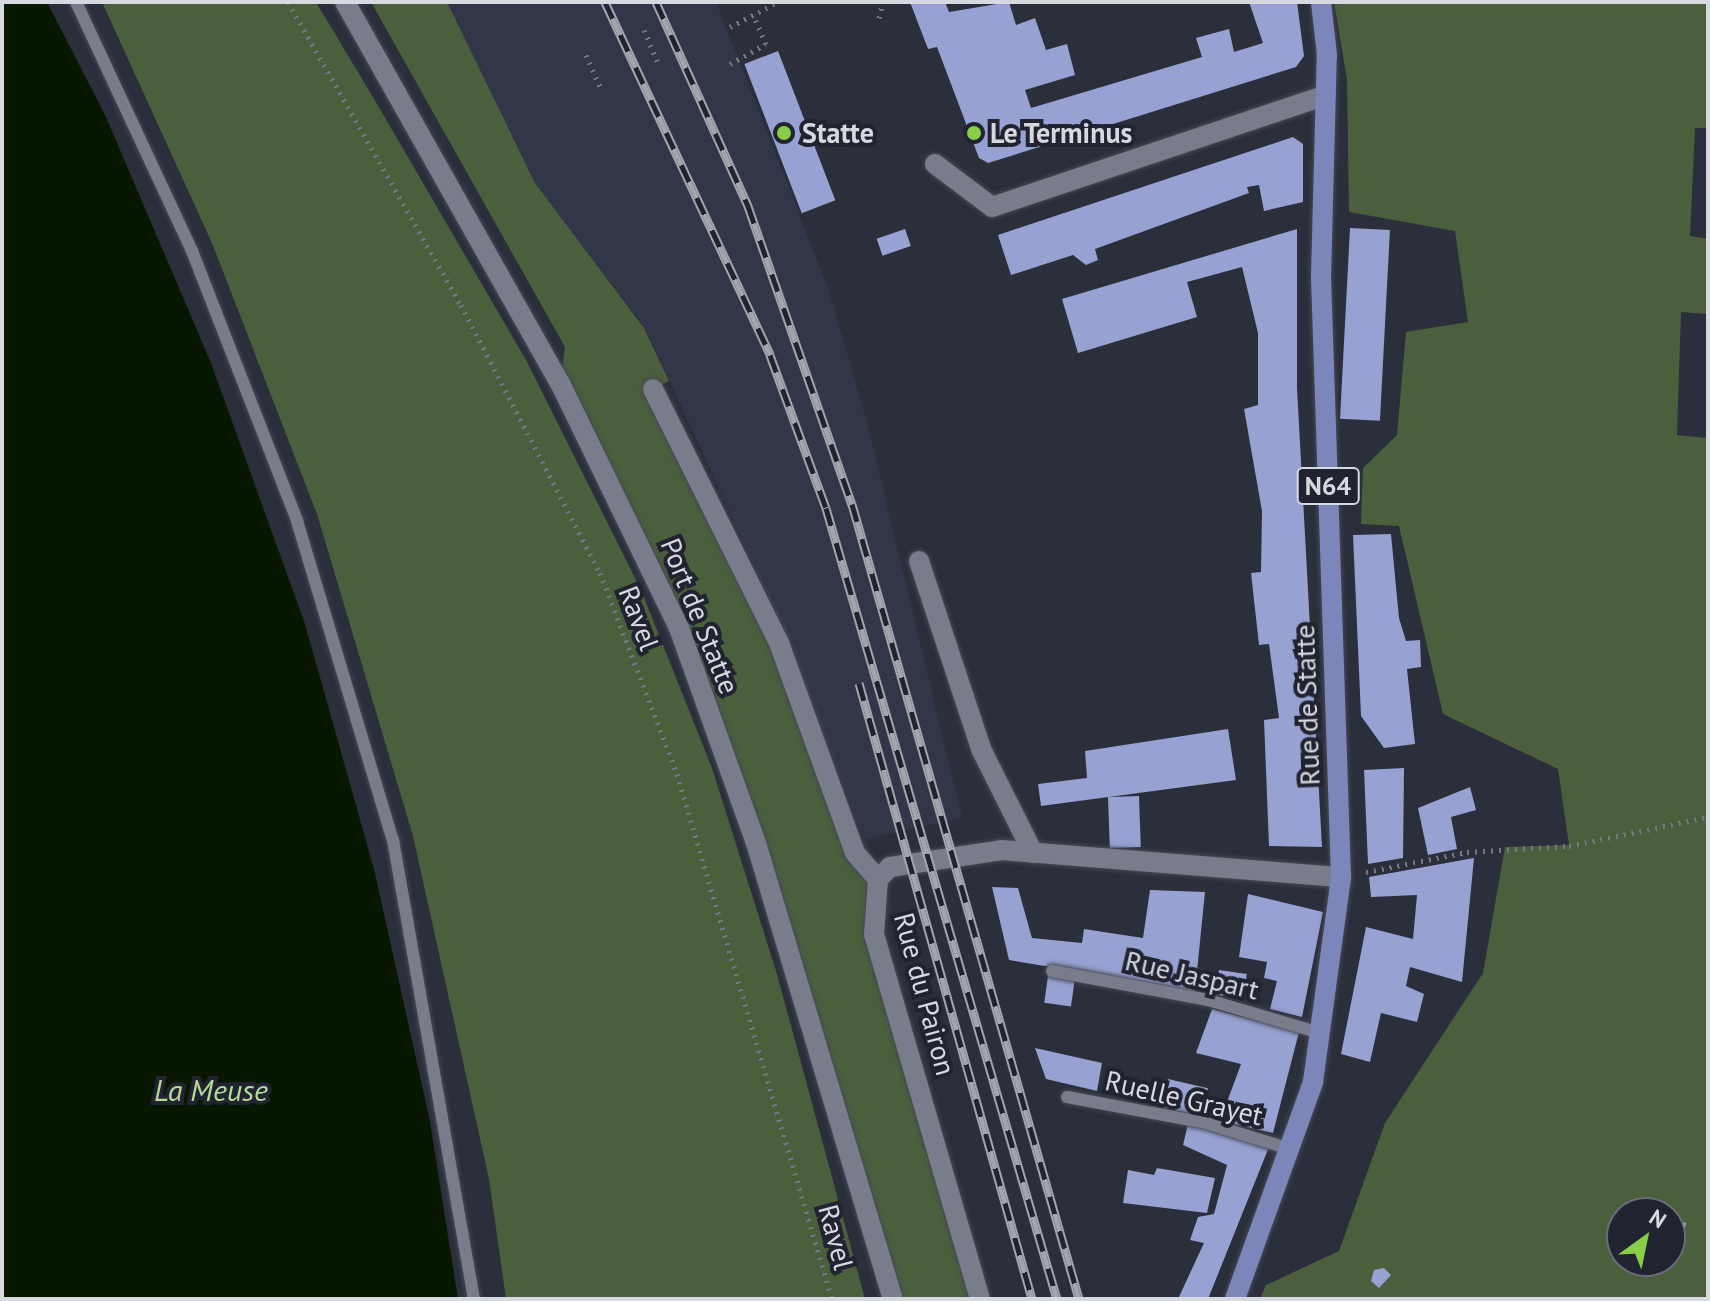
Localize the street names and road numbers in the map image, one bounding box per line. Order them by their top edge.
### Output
road number: N64 [1296,464,1360,508]
street label: Port de Statte [654,533,746,699]
street label: Ravel [612,581,666,655]
street label: Rue de Statte [1287,624,1327,786]
street label: Rue du Pairon [887,909,963,1079]
street label: Rue Jaspart [1122,943,1262,1007]
street label: Ruelle Grayet [1102,1064,1266,1132]
street label: Ravel [811,1201,861,1273]

